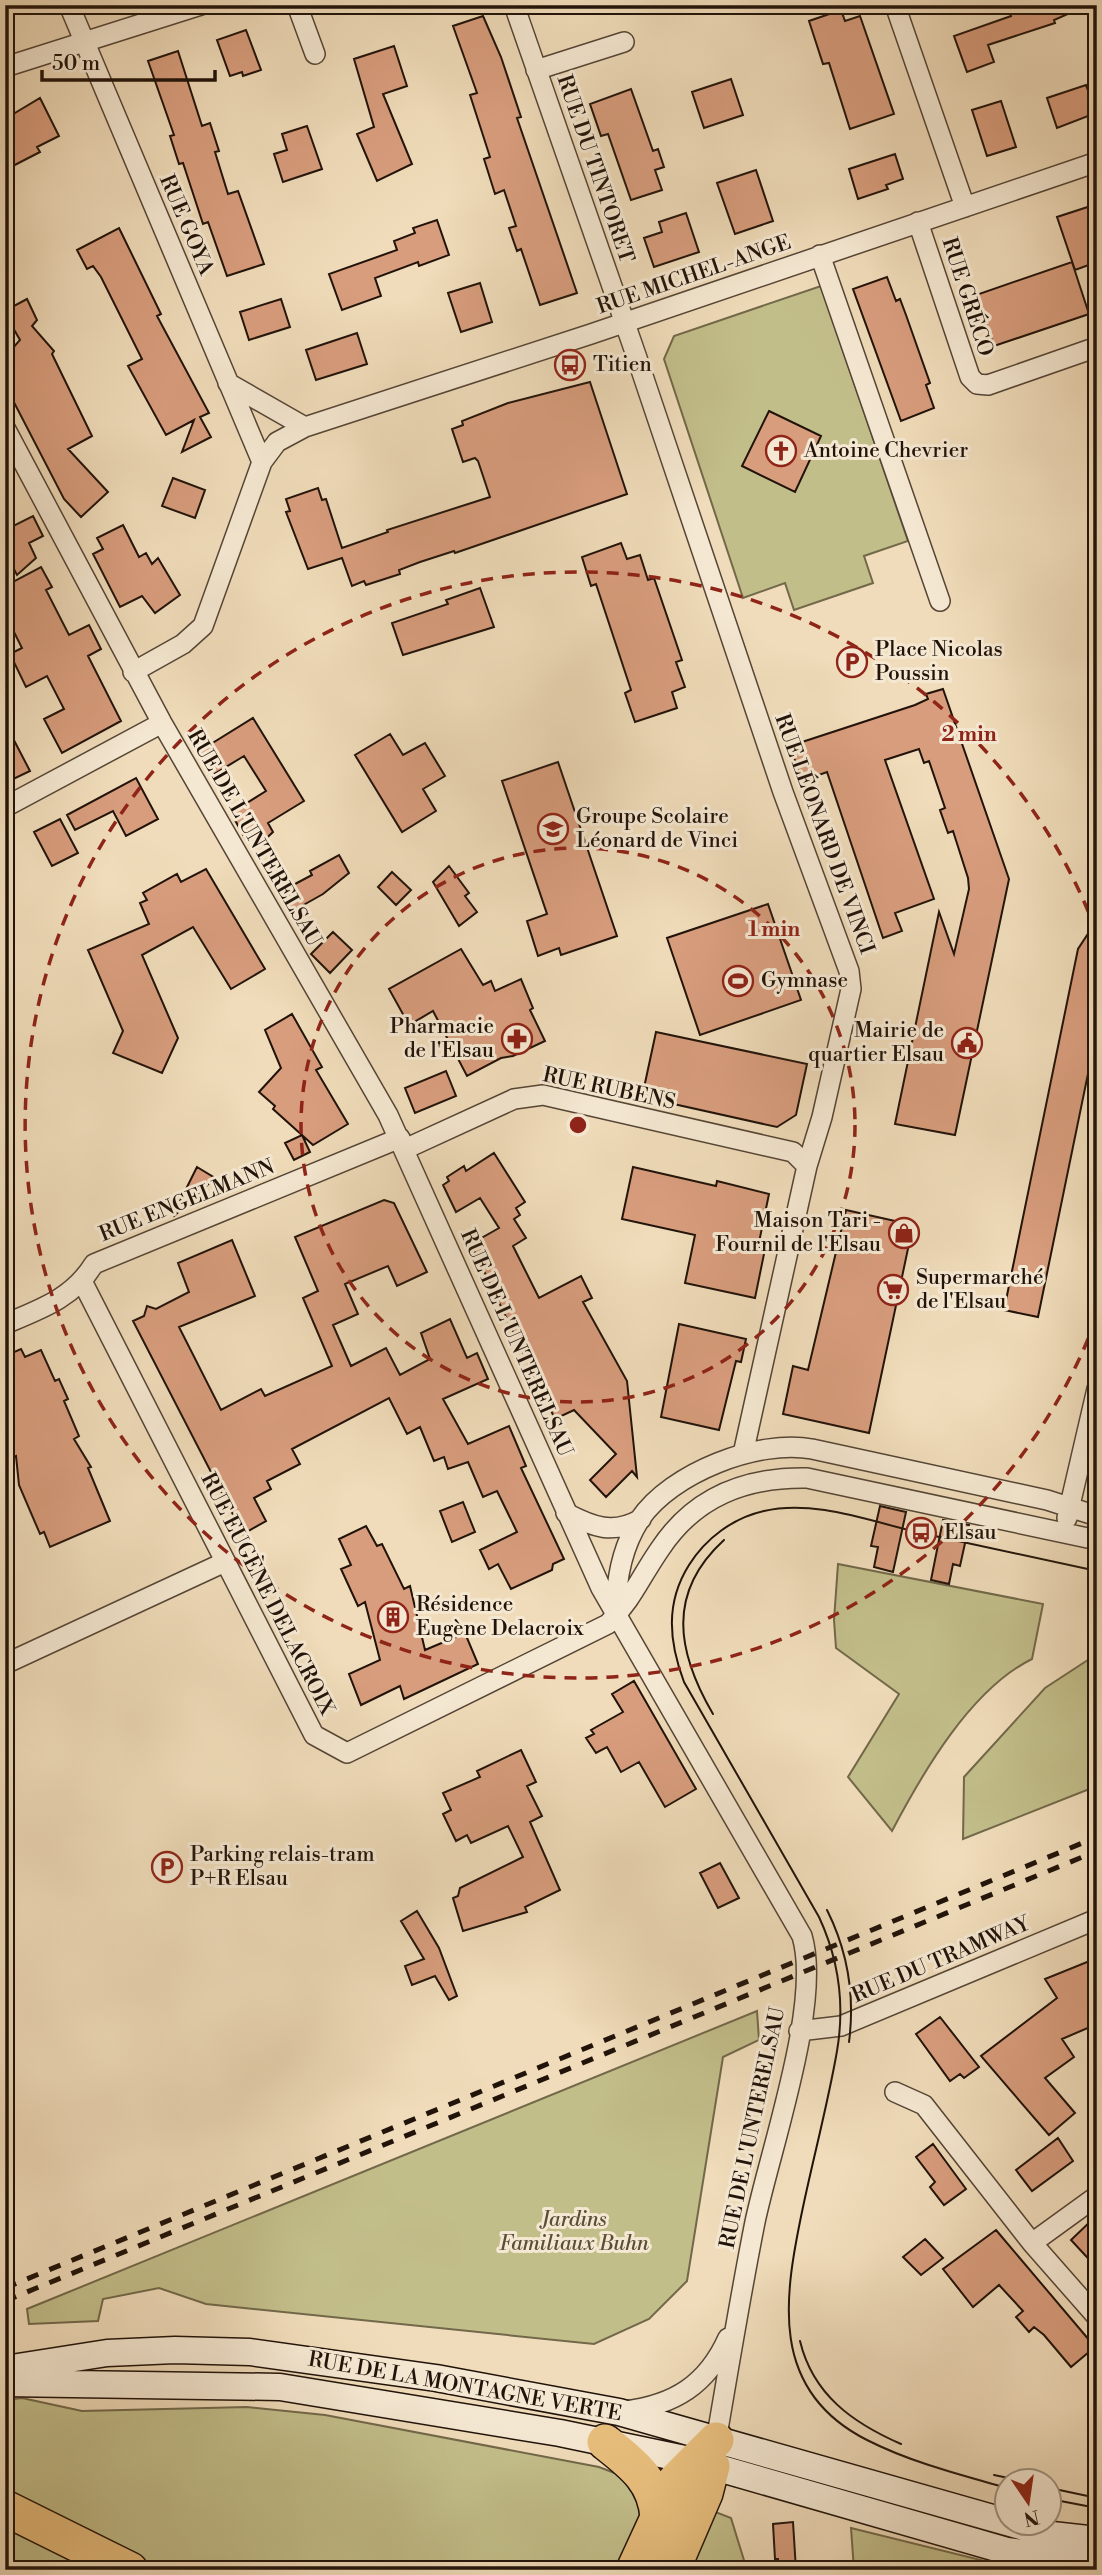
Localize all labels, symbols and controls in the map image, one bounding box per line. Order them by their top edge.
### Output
scale bar [42,38,215,82]
text: 50 m [52,51,100,77]
street label: RUE DU TINTORET [551,72,639,267]
street label: RUE GOYA [153,171,219,280]
street label: RUE MICHEL-ANGE [594,230,794,320]
street label: RUE GRÉCO [936,234,1000,360]
bus stop icon: Titien [553,348,587,382]
place label: Titien [593,352,652,378]
church icon: Antoine Chevrier [764,434,798,468]
place label: Antoine Chevrier [803,438,968,464]
place label: Place Nicolas Poussin [875,637,1003,687]
parking icon: Place Nicolas Poussin [835,645,869,679]
street label: RUE LÉONARD DE VINCI [768,710,881,958]
text: 2 min [941,722,997,748]
street label: RUE DE L'UNTERELSAU [181,725,327,952]
place label: Groupe Scolaire Léonard de Vinci [576,804,738,854]
school or university icon: Groupe Scolaire Léonard de Vinci [536,812,570,846]
text: 1 min [748,917,800,943]
sports icon: Gymnase [721,964,755,998]
place label: Gymnase [761,968,848,994]
place label: Pharmacie de l'Elsau [390,1014,494,1064]
place label: Mairie de quartier Elsau [808,1018,944,1068]
pharmacy icon: Pharmacie de l'Elsau [500,1022,534,1056]
public building icon: Mairie de quartier Elsau [950,1026,984,1060]
street label: RUE RUBENS [540,1062,678,1116]
centre of rings [566,1113,590,1137]
street label: RUE ENGELMANN [96,1154,279,1248]
place label: Maison Tari - Fournil de l'Elsau [715,1208,881,1258]
shop icon: Maison Tari - Fournil de l'Elsau [887,1216,921,1250]
street label: RUE DE L'UNTERELSAU [454,1225,578,1461]
place label: Supermarché de l'Elsau [916,1265,1044,1315]
supermarket icon: Supermarché de l'Elsau [876,1273,910,1307]
street label: RUE EUGÈNE DELACROIX [195,1468,342,1720]
bus stop icon: Elsau [904,1516,938,1550]
place label: Elsau [944,1520,997,1546]
place label: Résidence Eugène Delacroix [416,1592,584,1642]
building icon: Résidence Eugène Delacroix [376,1600,410,1634]
place label: Parking relais-tram P+R Elsau [190,1842,375,1892]
parking icon: Parking relais-tram P+R Elsau [150,1850,184,1884]
street label: RUE DU TRAMWAY [848,1910,1035,2009]
street label: RUE DE L'UNTERELSAU [715,2004,791,2251]
park label: Jardins Familiaux Buhn [499,2207,649,2257]
street label: RUE DE LA MONTAGNE VERTE [306,2347,624,2427]
north arrow [993,2466,1064,2536]
text: N [1022,2504,1042,2531]

